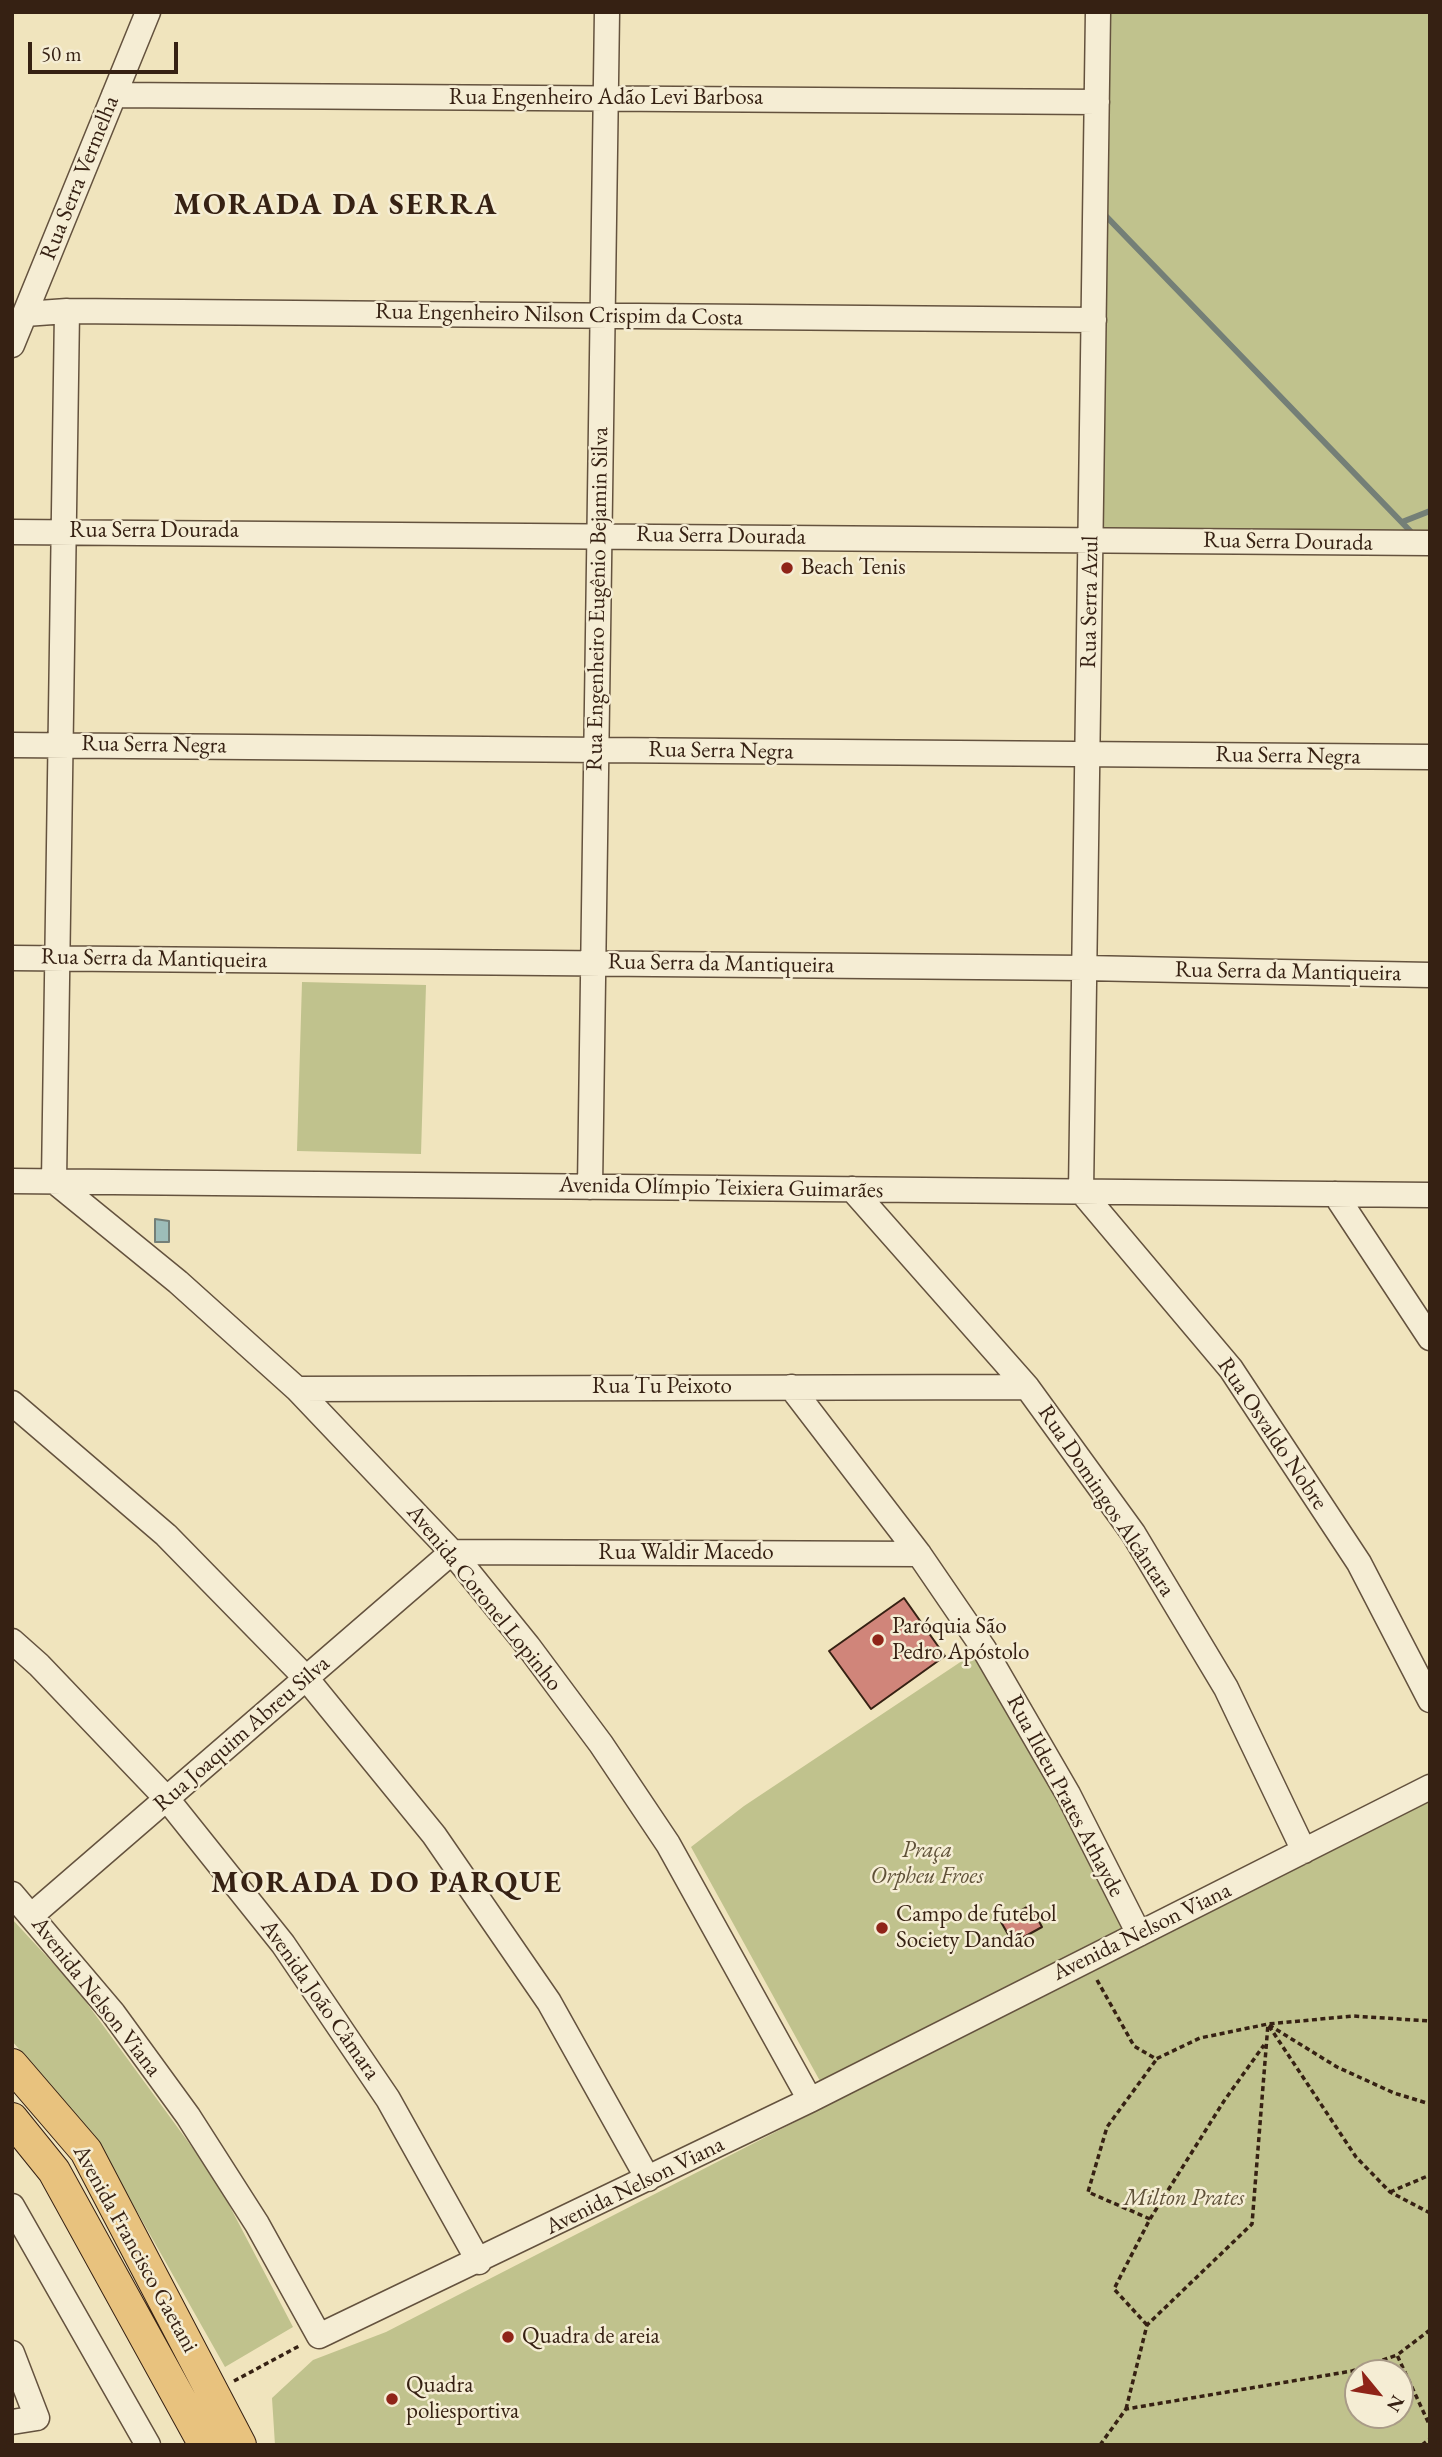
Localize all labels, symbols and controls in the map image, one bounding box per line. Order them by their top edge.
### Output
scale bar [32,28,182,72]
text: 50 m [41,40,82,67]
street label: Rua Engenheiro Adão Levi Barbosa [449,84,763,112]
street label: Rua Serra Vermelha [35,92,125,264]
district label: MORADA DA SERRA [175,188,497,224]
street label: Rua Engenheiro Nilson Crispim da Costa [375,298,743,332]
street label: Rua Engenheiro Eugênio Bejamin Silva [581,427,615,771]
street label: Rua Serra Dourada [69,517,239,545]
street label: Rua Serra Dourada [636,521,806,551]
street label: Rua Serra Dourada [1203,527,1373,557]
street label: Rua Serra Azul [1075,535,1105,669]
place label: Beach Tenis [801,554,906,582]
marker: Beach Tenis [779,560,795,576]
street label: Rua Serra Negra [81,730,227,760]
street label: Rua Serra Negra [648,736,794,766]
street label: Rua Serra Negra [1215,741,1361,771]
street label: Rua Serra da Mantiqueira [41,943,267,975]
street label: Rua Serra da Mantiqueira [608,948,834,980]
street label: Rua Serra da Mantiqueira [1175,956,1401,988]
street label: Avenida Olímpio Teixiera Guimarães [559,1171,883,1205]
street label: Rua Osvaldo Nobre [1211,1353,1333,1515]
street label: Rua Tu Peixoto [592,1373,732,1401]
street label: Rua Domingos Alcântara [1032,1400,1180,1602]
street label: Avenida Coronel Lopinho [400,1499,568,1697]
street label: Rua Waldir Macedo [598,1539,774,1567]
place label: Paróquia São Pedro Apóstolo [892,1613,1029,1667]
marker: Paróquia São Pedro Apóstolo [870,1632,886,1648]
street label: Rua Joaquim Abreu Silva [148,1650,336,1818]
street label: Rua Ildeu Prates Athayde [1000,1690,1130,1902]
park label: Praça Orpheu Froes [870,1837,984,1891]
district label: MORADA DO PARQUE [213,1866,561,1902]
street label: Avenida Nelson Viana [1048,1877,1236,1987]
place label: Campo de futebol Society Dandão [896,1901,1057,1955]
street label: Avenida Nelson Viana [25,1912,167,2082]
street label: Avenida João Câmara [254,1915,386,2085]
marker: Campo de futebol Society Dandão [874,1920,890,1936]
street label: Avenida Nelson Viana [541,2131,729,2241]
street label: Avenida Francisco Gaetani [66,2140,204,2358]
park label: Milton Prates [1124,2185,1244,2213]
place label: Quadra de areia [522,2323,660,2351]
marker: Quadra de areia [500,2329,516,2345]
north arrow [1344,2359,1414,2429]
place label: Quadra poliesportiva [406,2372,519,2426]
marker: Quadra poliesportiva [384,2391,400,2407]
text: N [1381,2391,1411,2417]

